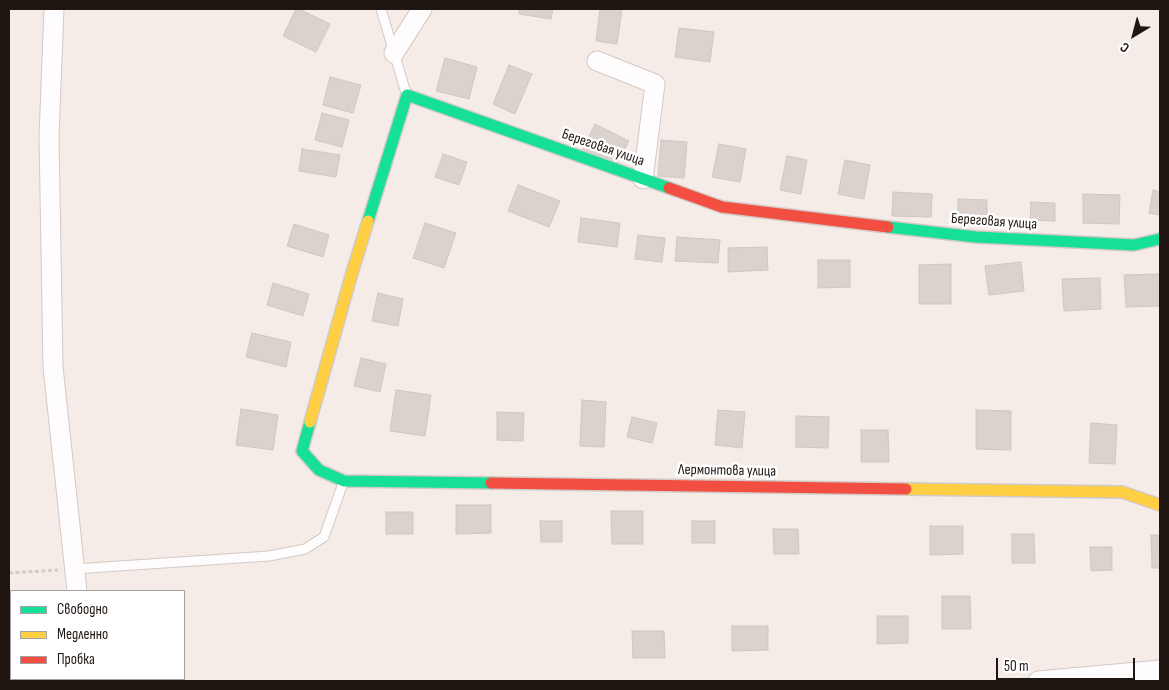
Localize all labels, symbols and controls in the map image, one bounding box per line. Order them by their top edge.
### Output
north arrow [1109,10,1159,60]
text: С [1117,38,1133,56]
street label: Береговая улица [559,125,647,171]
street label: Береговая улица [950,210,1038,234]
street label: Лермонтова улица [678,461,776,481]
legend [10,590,185,680]
text: Свободно [57,600,108,619]
text: Медленно [57,625,108,644]
scale bar [999,648,1138,680]
text: Пробка [57,650,95,669]
text: 50 m [1004,657,1029,676]

